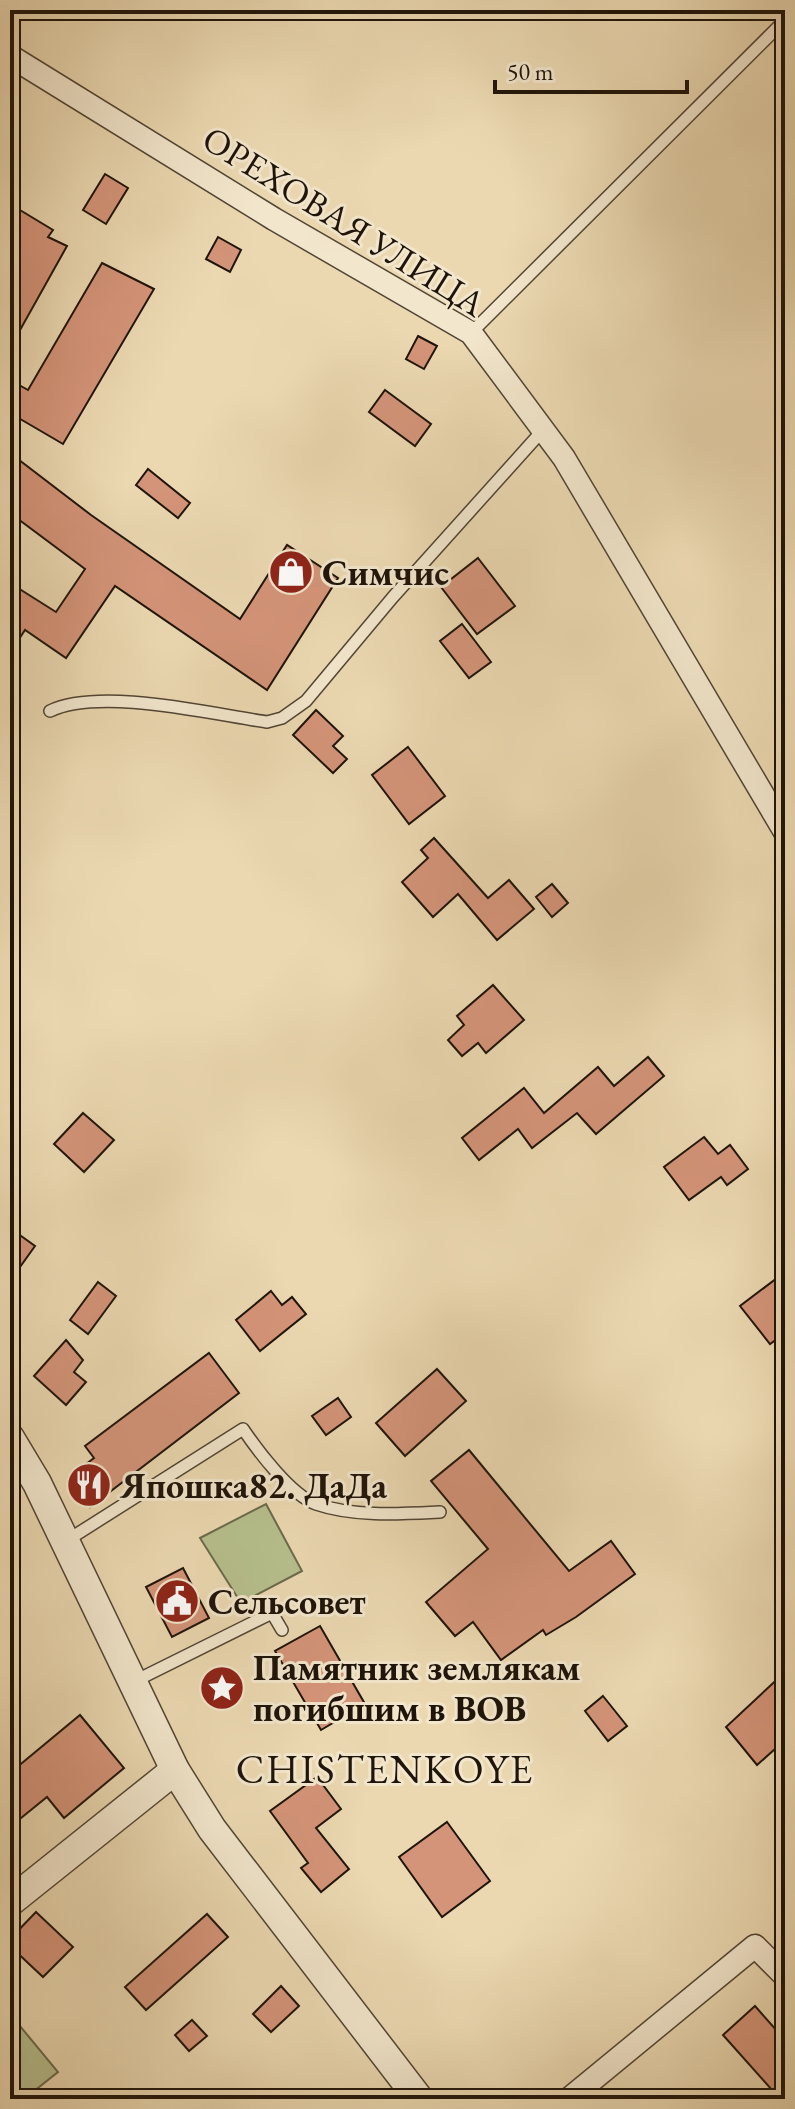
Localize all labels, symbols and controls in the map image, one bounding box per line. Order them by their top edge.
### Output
scale bar [495,44,687,94]
text: 50 m [507,56,554,87]
street label: ОРЕХОВАЯ УЛИЦА [194,115,495,327]
shop icon: Симчис [267,548,315,596]
place label: Симчис [322,549,449,596]
restaurant icon: Япошка82. ДаДа [65,1461,113,1509]
place label: Япошка82. ДаДа [119,1462,387,1509]
public building icon: Сельсовет [153,1577,201,1625]
place label: Сельсовет [208,1578,366,1625]
place label: Памятник землякам погибшим в ВОВ [253,1644,580,1732]
place icon: Памятник землякам погибшим в ВОВ [198,1664,246,1712]
district label: CHISTENKOYE [236,1743,534,1795]

